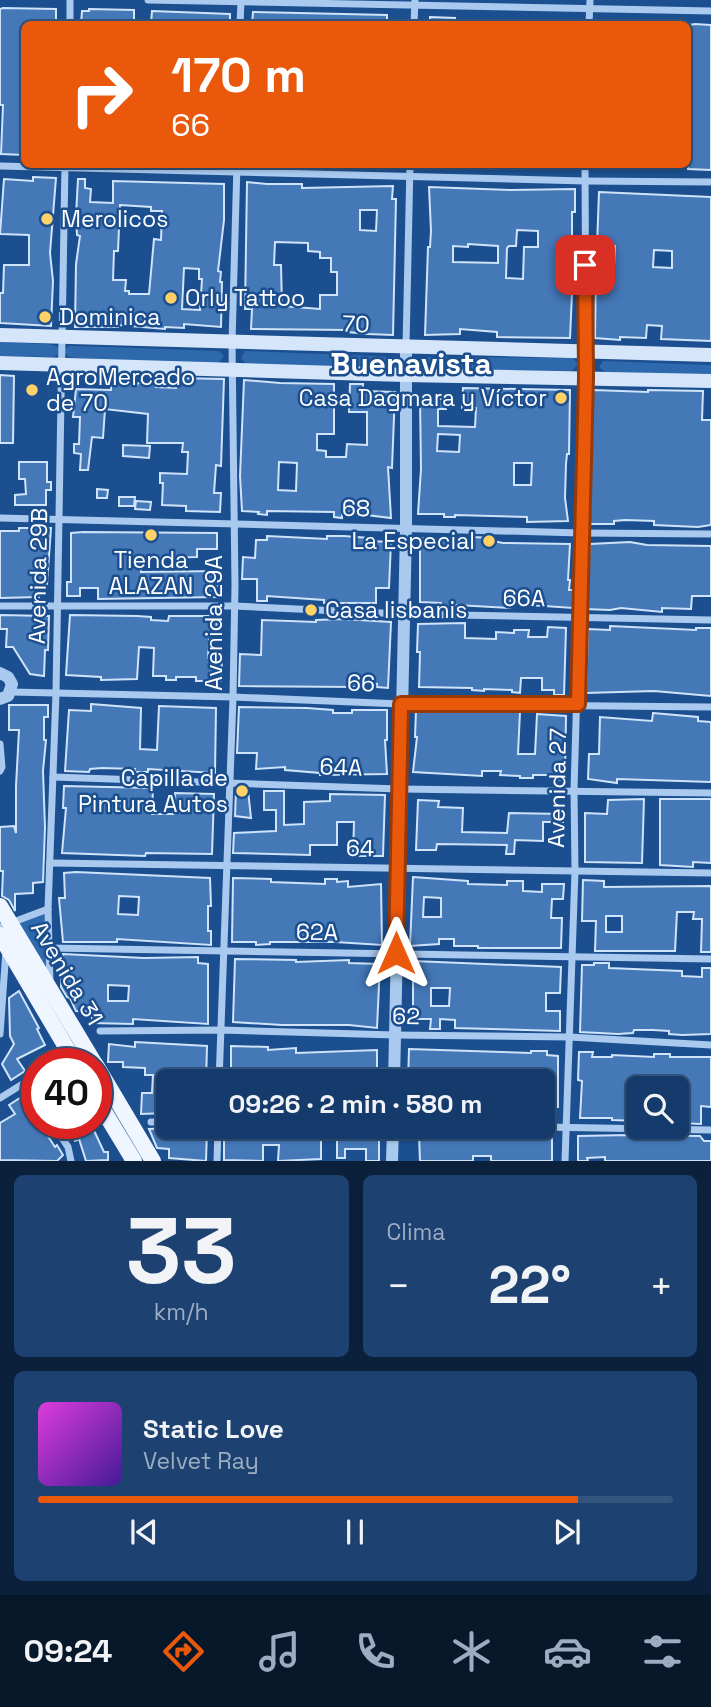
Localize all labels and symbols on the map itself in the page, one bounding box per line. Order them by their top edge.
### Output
place label: Merolicos [61,204,168,234]
marker: Merolicos [39,211,55,227]
pin [555,235,615,295]
place label: Orly Tattoo [185,283,305,313]
marker: Orly Tattoo [163,290,179,306]
place label: Dominica [59,302,161,332]
marker: Dominica [37,309,53,325]
street label: 70 [342,309,370,339]
district label: Buenavista [330,344,492,383]
place label: AgroMercado de 70 [46,362,195,418]
marker: AgroMercado de 70 [24,382,40,398]
place label: Casa Dagmara y Víctor [299,383,547,413]
marker: Casa Dagmara y Víctor [553,390,569,406]
street label: 68 [342,493,370,523]
street label: Avenida 29B [22,508,54,644]
place label: La Especial [352,526,475,556]
marker: Tienda ALAZAN [143,527,159,543]
marker: La Especial [481,533,497,549]
place label: Tienda ALAZAN [109,545,193,601]
street label: Avenida 29A [199,555,229,691]
street label: 66A [502,583,546,613]
place label: Casa lisbanis [325,595,467,625]
marker: Casa lisbanis [303,602,319,618]
street label: 66 [346,668,376,698]
street label: Avenida 27 [541,728,573,848]
street label: 64A [319,751,363,783]
place label: Capilla de Pintura Autos [78,763,228,819]
marker: Capilla de Pintura Autos [234,783,250,799]
street label: 64 [346,833,374,863]
street label: Avenida 31 [24,915,110,1031]
position arrow [359,916,433,990]
street label: 62A [296,917,338,947]
street label: 62 [392,1001,420,1031]
speed limit sign: 40 [21,1048,112,1139]

